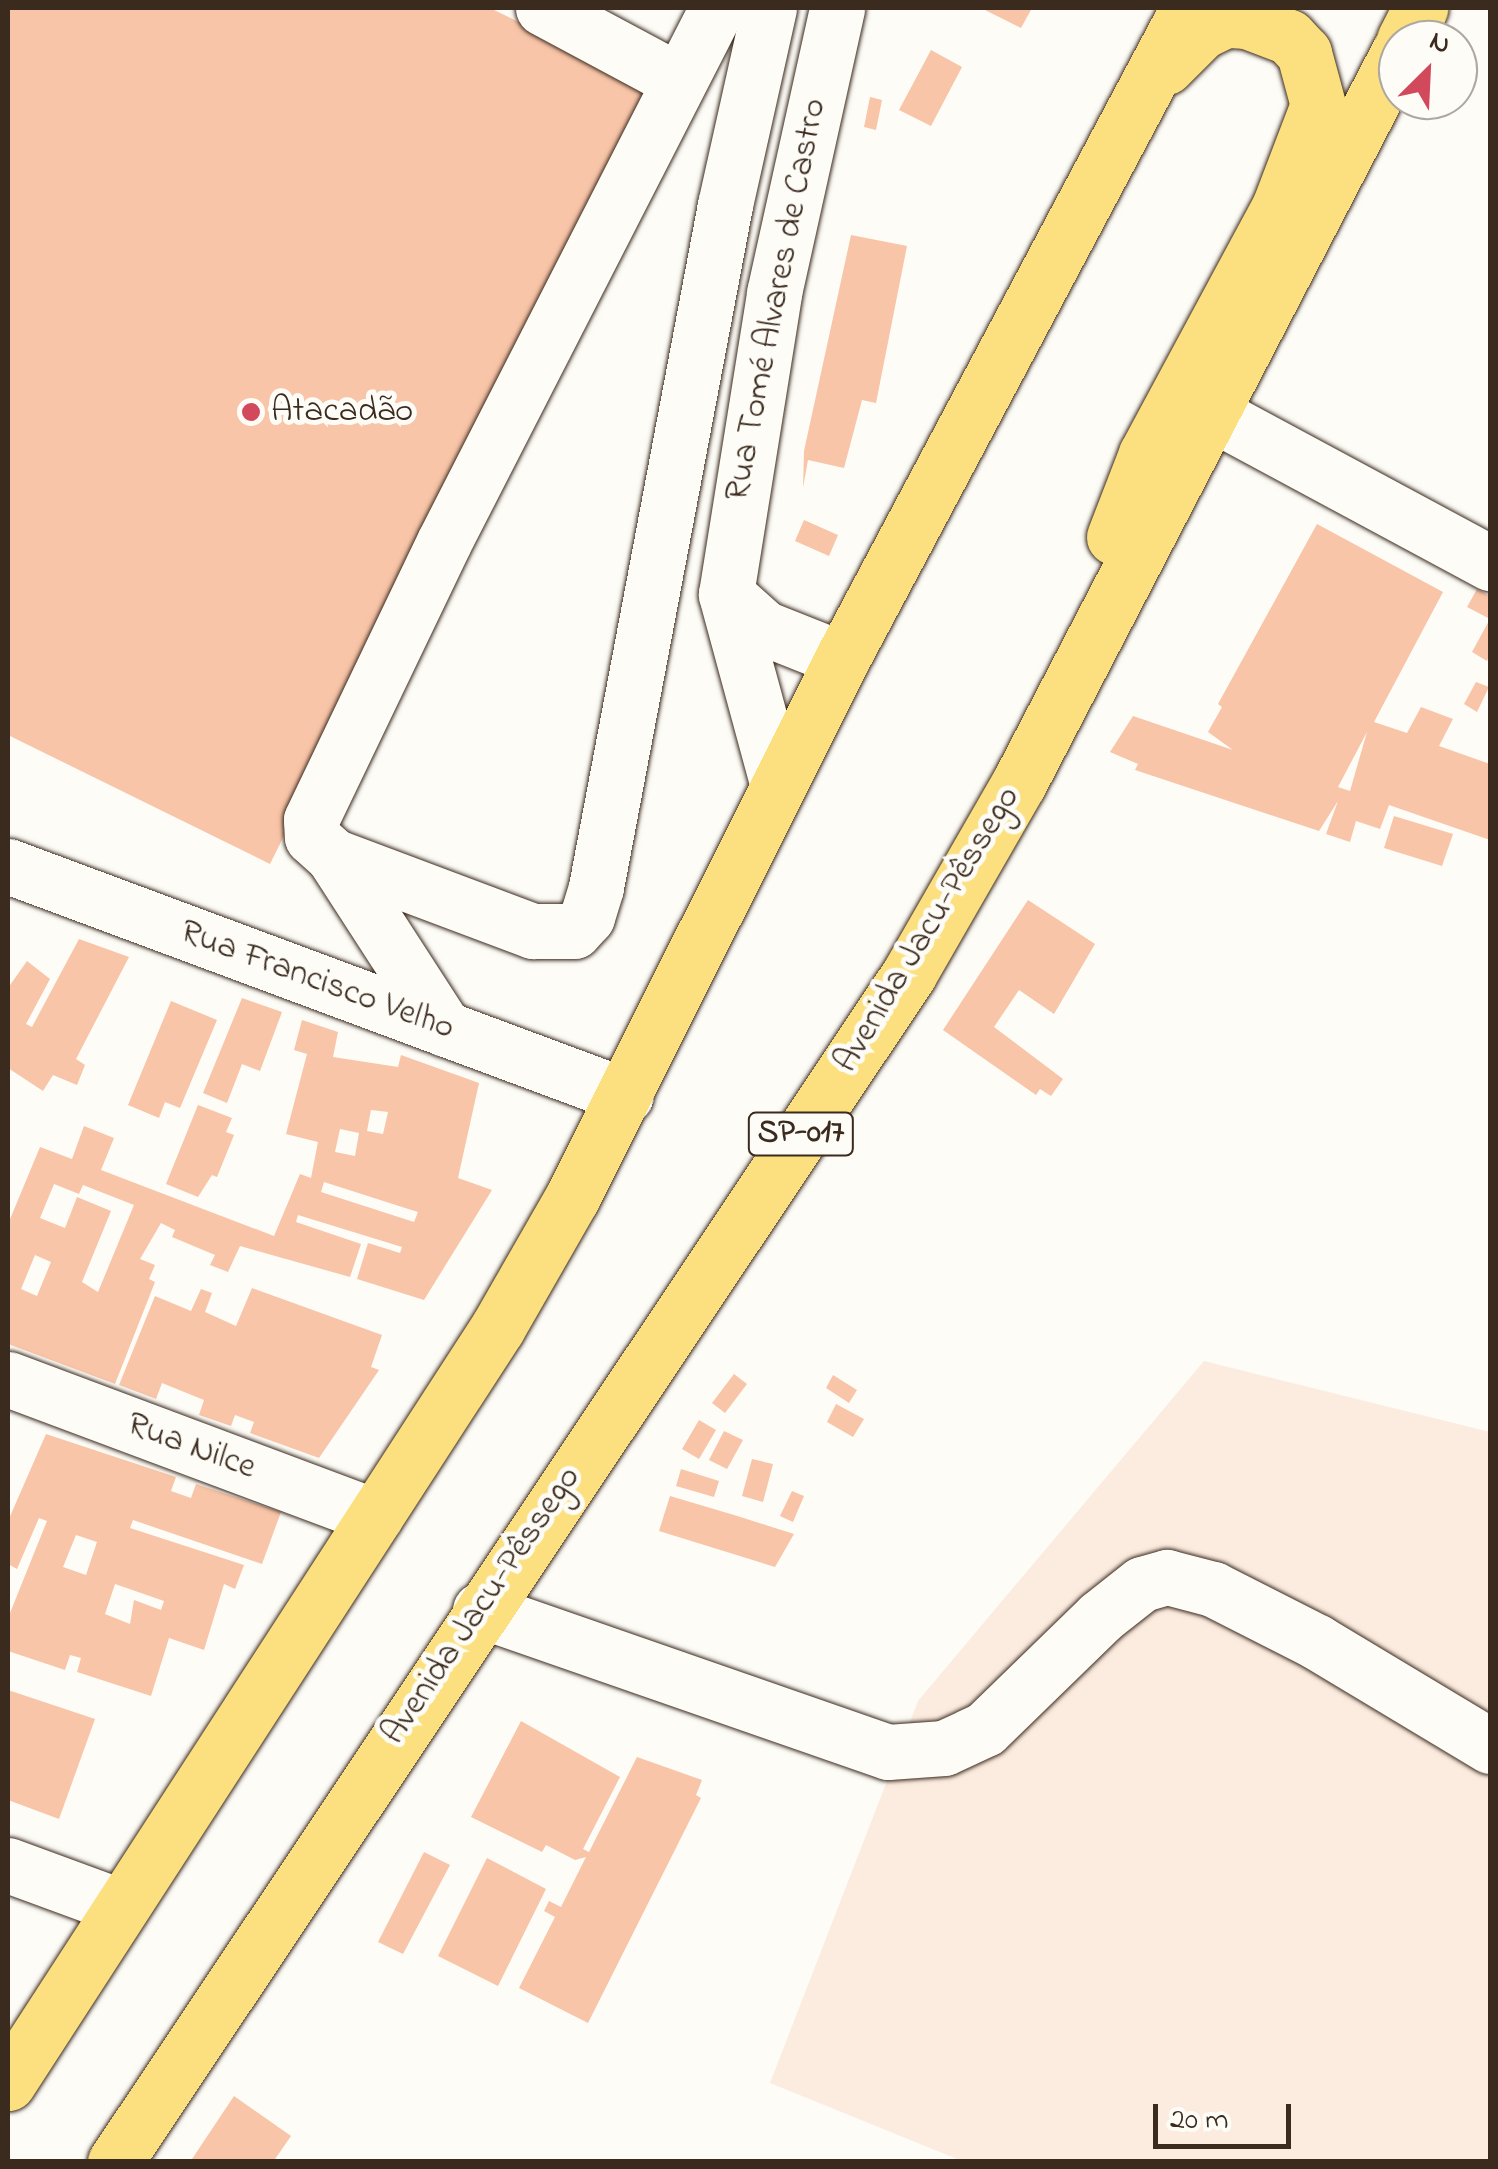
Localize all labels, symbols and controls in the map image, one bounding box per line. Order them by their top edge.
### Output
north arrow [1378,20,1478,120]
text: N [1423,21,1457,67]
street label: Rua Tomé Alvares de Castro [717,95,837,505]
place label: Atacadão [271,391,413,433]
marker: Atacadão [240,401,262,423]
street label: Avenida Jacu-Pêssego [826,779,1030,1081]
street label: Rua Francisco Velho [174,912,460,1050]
road number: SP-017 [746,1107,856,1161]
street label: Rua Nilce [121,1404,261,1490]
street label: Avenida Jacu-Pêssego [373,1459,591,1753]
scale bar [1158,2084,1296,2146]
text: 20 m [1170,2099,1229,2143]

